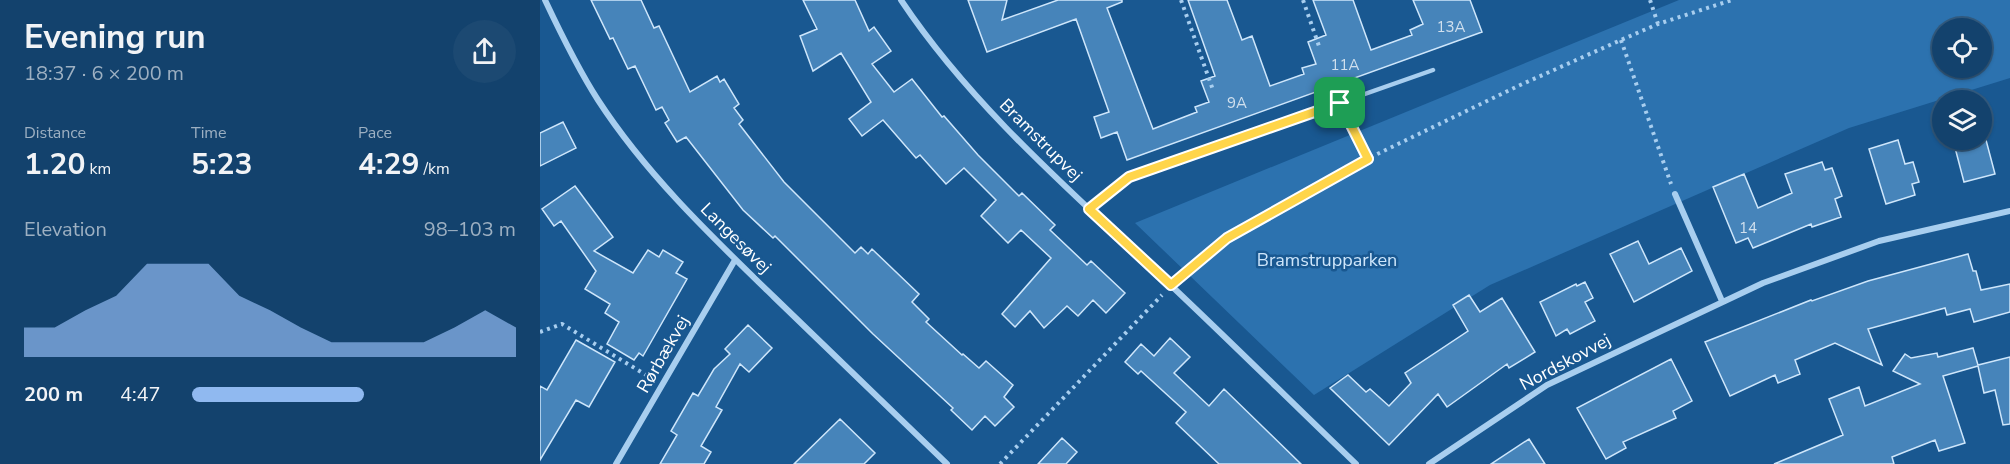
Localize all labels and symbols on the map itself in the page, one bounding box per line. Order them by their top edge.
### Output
house number: 13A [1437,17,1466,37]
house number: 11A [1331,55,1360,75]
pin [1314,77,1365,128]
street label: Bramstrupvej [994,93,1088,187]
house number: 9A [1227,93,1247,113]
street label: Langesøvej [695,197,777,279]
house number: 14 [1739,218,1757,238]
park label: Bramstrupparken [1257,248,1397,272]
street label: Rørbækvej [631,311,695,397]
street label: Nordskovvej [1515,328,1615,396]

